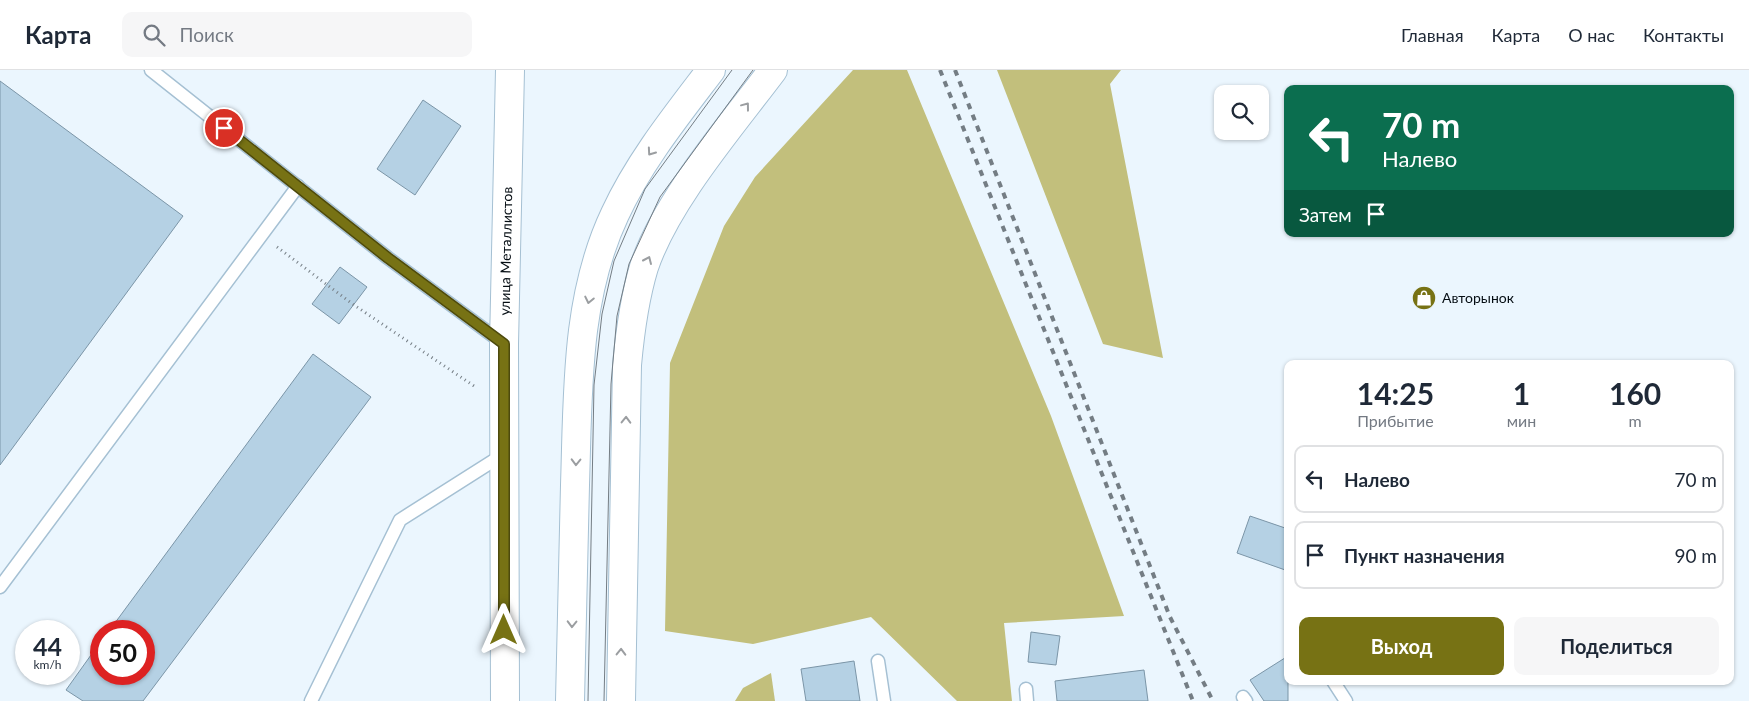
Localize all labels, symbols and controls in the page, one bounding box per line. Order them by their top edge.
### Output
search box [122,12,472,57]
text: Карта [25,20,92,49]
icon: search [140,21,168,49]
text: Поиск [180,23,234,46]
text: Главная [1401,24,1464,46]
text: Карта [1492,24,1540,46]
text: О нас [1568,24,1615,46]
text: Контакты [1643,24,1724,46]
map controls [1214,85,1269,140]
button: search [1214,85,1269,140]
one-way arrow [740,103,748,112]
text: 70 m [1382,103,1460,145]
icon: left [1299,105,1364,170]
pin [203,107,245,149]
icon: arrive [210,114,238,142]
text: Налево [1382,145,1457,172]
one-way arrow [648,147,658,156]
street label: улица Металлистов [496,186,515,316]
icon: arrive [1362,200,1390,228]
text: Затем [1299,203,1352,226]
one-way arrow [641,256,652,265]
shop icon: Авторынок [1411,285,1437,311]
place label: Авторынок [1442,289,1515,306]
one-way arrow [584,296,595,305]
text: 14:25 [1357,375,1434,411]
text: 1 [1513,375,1530,411]
text: 160 [1609,375,1661,411]
text: Прибытие [1357,411,1434,430]
text: мин [1507,411,1536,430]
text: m [1629,411,1642,430]
one-way arrow [621,416,631,424]
one-way arrow [571,458,581,466]
icon: left [1301,465,1329,493]
text: Налево [1344,468,1410,491]
text: 70 m [1674,468,1717,491]
icon: arrive [1301,541,1329,569]
text: Пункт назначения [1344,544,1505,567]
text: 90 m [1674,544,1717,567]
position arrow [477,603,529,655]
button: Выход [1299,617,1504,675]
button: Поделиться [1514,617,1719,675]
speed limit sign: 50 [90,620,155,685]
one-way arrow [567,621,577,629]
text: 44 [33,631,62,661]
one-way arrow [616,648,627,656]
text: km/h [33,657,62,672]

